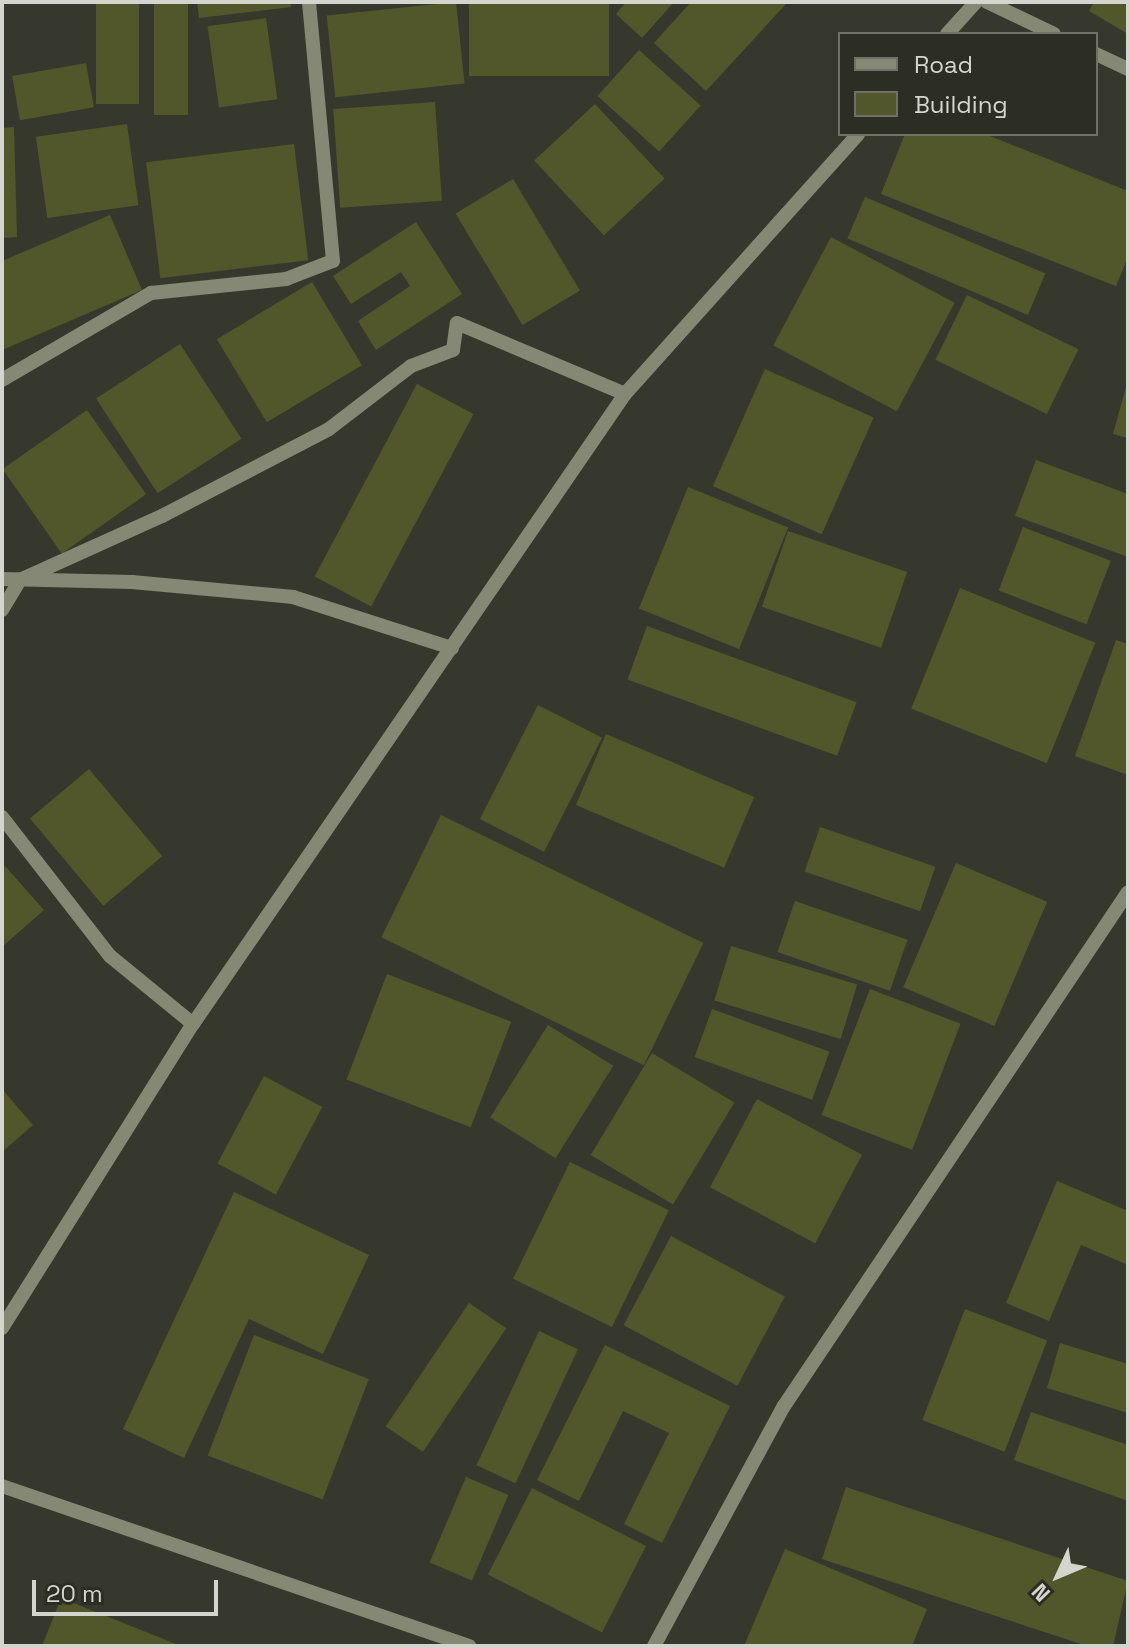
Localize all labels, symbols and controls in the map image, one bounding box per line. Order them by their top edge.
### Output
legend [838,32,1098,136]
text: Road [914,49,973,80]
text: Building [914,89,1008,120]
north arrow [1018,1536,1098,1616]
scale bar [36,1564,222,1614]
text: 20 m [46,1578,103,1609]
text: N [1026,1578,1056,1608]

